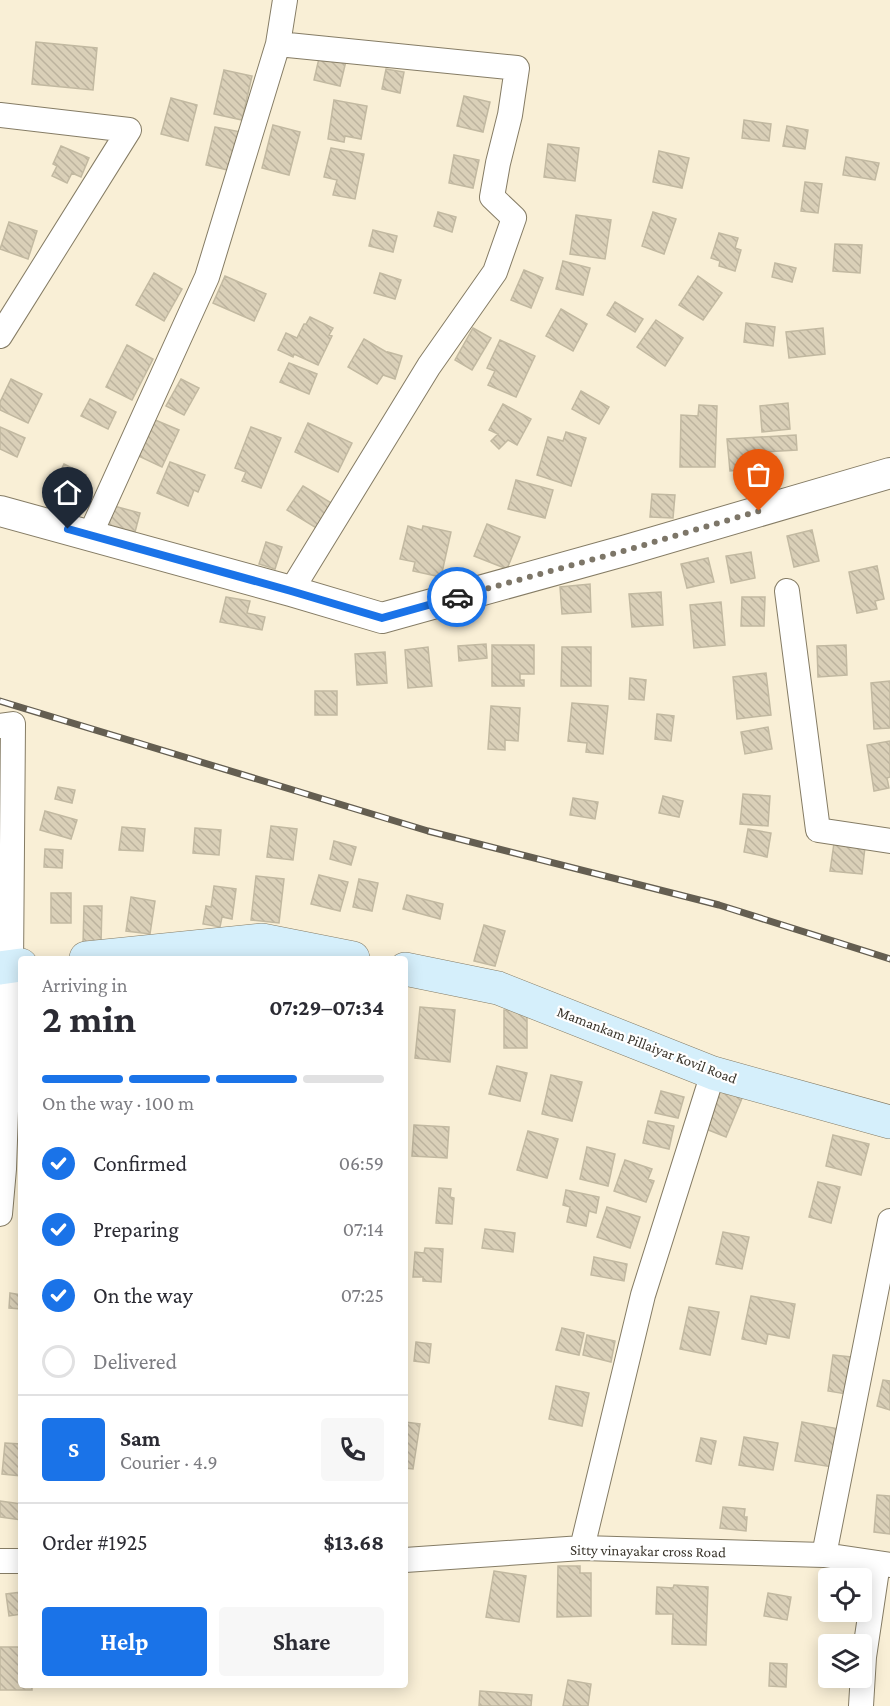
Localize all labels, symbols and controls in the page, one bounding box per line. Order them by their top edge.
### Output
pin [733,449,784,511]
icon: bag [742,458,775,491]
pin [42,467,93,529]
icon: home [51,476,84,509]
courier [427,567,487,627]
icon: car [441,581,474,614]
text: Arriving in [42,974,127,996]
text: 07:29–07:34 [269,995,384,1020]
text: 2 min [42,997,136,1040]
street label: Mamankam Pillaiyar Kovil Road [554,1003,739,1088]
text: On the way · 100 m [42,1092,194,1114]
icon: check [42,1147,75,1180]
text: Confirmed [93,1151,187,1176]
text: 06:59 [339,1152,384,1174]
icon: check [42,1213,75,1246]
text: Preparing [93,1217,179,1242]
text: 07:14 [343,1218,384,1240]
icon: check [42,1279,75,1312]
text: On the way [93,1283,193,1308]
text: 07:25 [341,1284,384,1306]
text: Delivered [93,1349,177,1374]
button: phone [321,1418,384,1481]
text: Sam [120,1426,160,1451]
text: S [68,1437,79,1462]
text: Courier · 4.9 [120,1451,218,1473]
text: Order #1925 [42,1530,148,1555]
text: $13.68 [323,1530,384,1555]
street label: Sitty vinayakar cross Road [570,1542,726,1561]
map controls [818,1568,872,1688]
button: locate [818,1568,872,1622]
button: Help [42,1607,207,1676]
button: Share [219,1607,384,1676]
button: layers [818,1634,872,1688]

